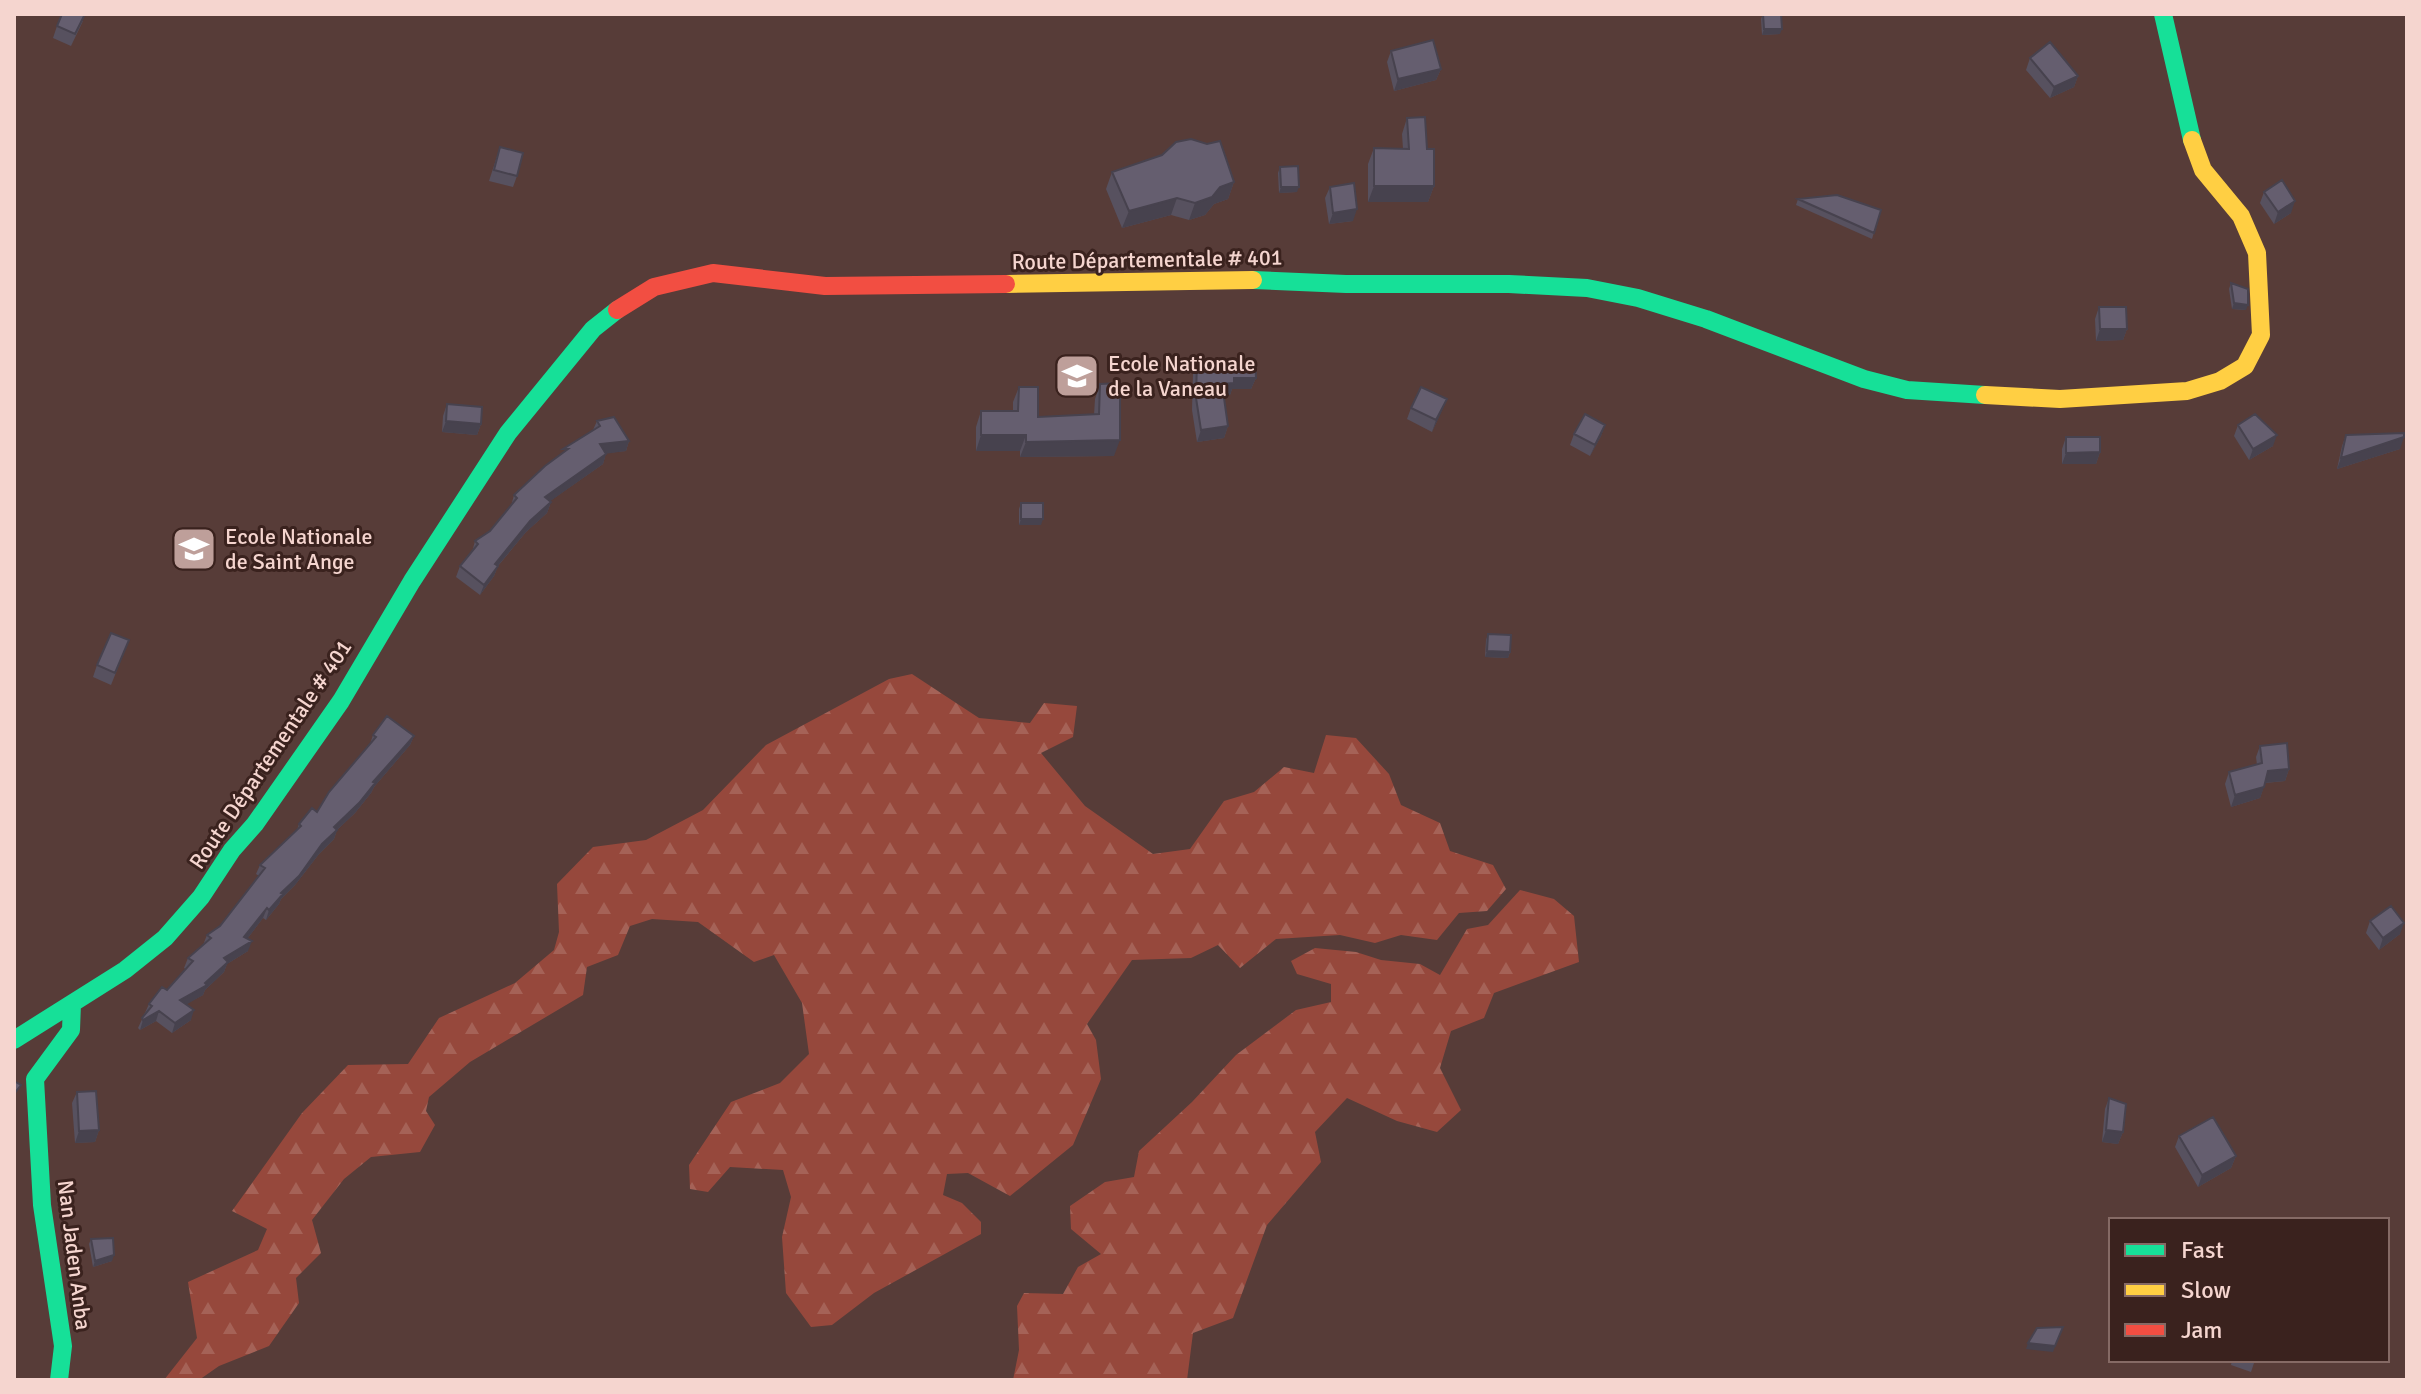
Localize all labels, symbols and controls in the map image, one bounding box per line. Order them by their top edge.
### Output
street label: Route Départementale # 401 [1011,244,1283,275]
place label: Ecole Nationale de la Vaneau [1108,350,1256,402]
school or university icon: Ecole Nationale de la Vaneau [1053,352,1101,400]
place label: Ecole Nationale de Saint Ange [225,523,373,575]
school or university icon: Ecole Nationale de Saint Ange [170,525,218,573]
street label: Route Départementale # 401 [183,634,357,874]
street label: Nan Jaden Anba [52,1178,97,1332]
legend [2109,1218,2389,1362]
text: Fast [2181,1235,2224,1265]
text: Slow [2181,1275,2231,1305]
text: Jam [2181,1315,2222,1345]

